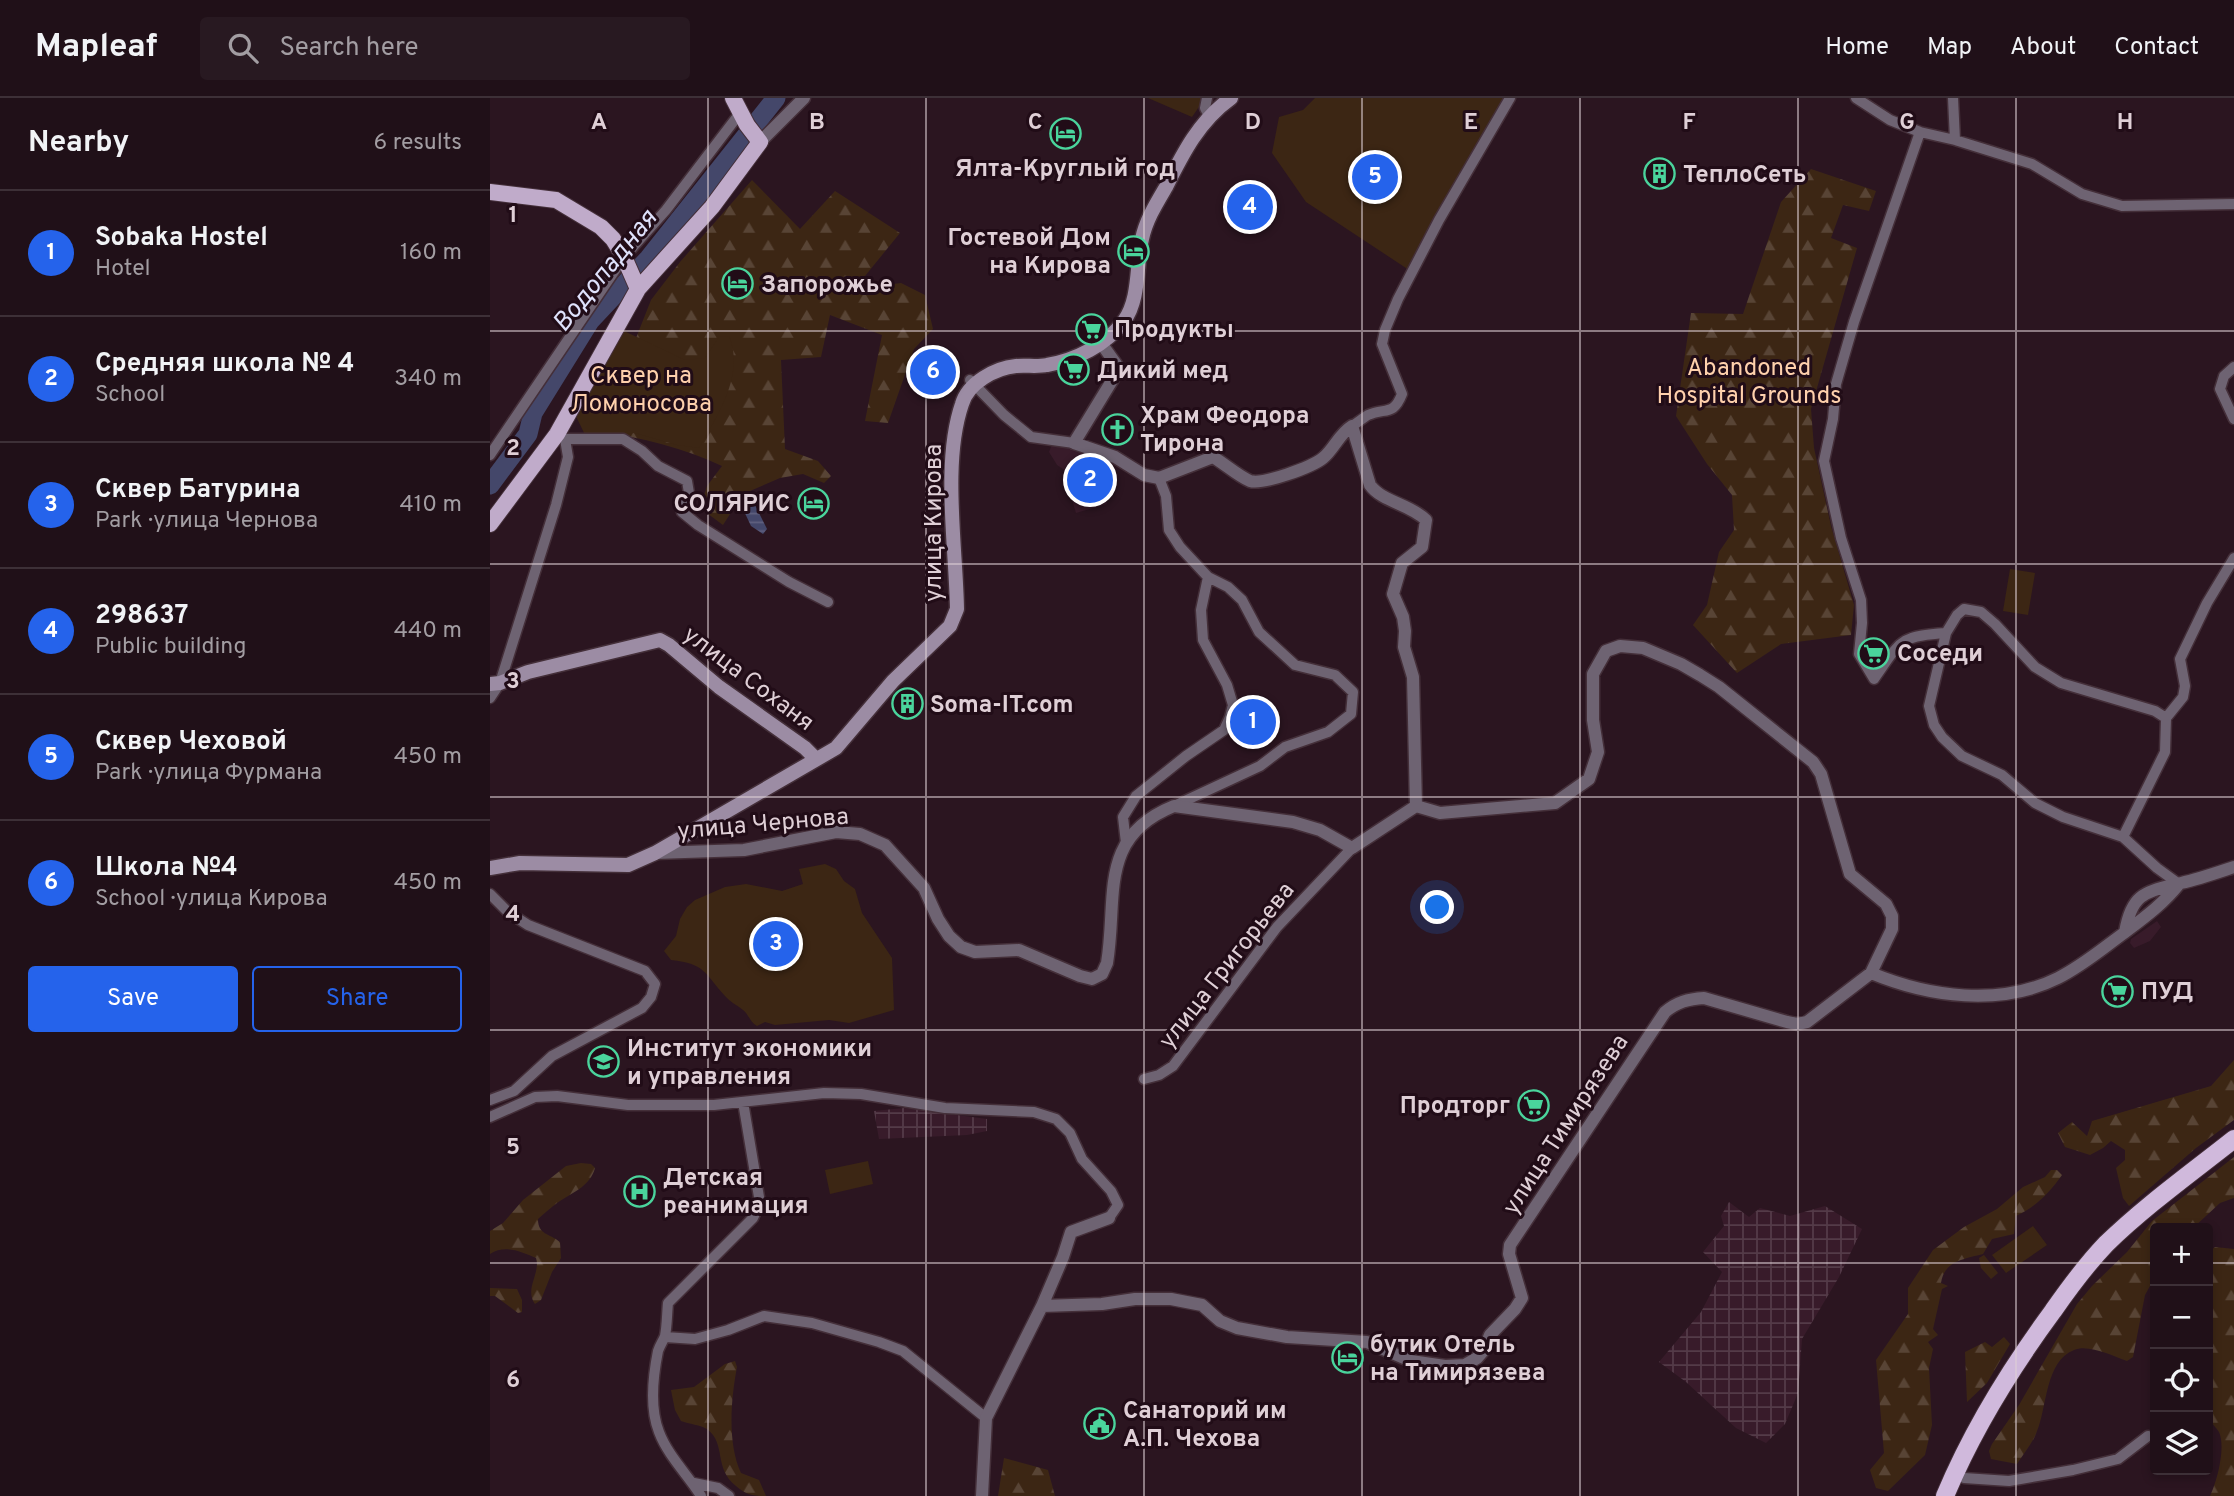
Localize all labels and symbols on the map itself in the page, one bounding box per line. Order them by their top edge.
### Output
text: A [591,109,607,138]
text: B [809,109,825,138]
text: C [1028,109,1042,138]
text: D [1245,109,1261,138]
text: E [1464,109,1478,138]
text: F [1682,109,1696,138]
text: G [1899,109,1915,138]
text: H [2117,109,2133,138]
hotel icon: Ялта-Круглый год [1048,117,1082,151]
pin: 5 [1352,151,1398,203]
place label: Ялта-Круглый год [955,155,1175,185]
building icon: ТеплоСеть [1643,157,1677,191]
place label: ТеплоСеть [1683,161,1807,191]
pin: 4 [1227,181,1273,233]
text: 1 [508,202,518,231]
water label: Водопадная [546,203,666,340]
place label: Гостевой Дом на Кирова [948,224,1111,282]
hotel icon: Гостевой Дом на Кирова [1117,234,1151,268]
hotel icon: Запорожье [721,267,755,301]
place label: Запорожье [761,271,893,301]
supermarket icon: Продукты [1074,312,1108,346]
place label: Продукты [1114,316,1234,346]
pin: 6 [910,346,956,398]
supermarket icon: Дикий мед [1057,353,1091,387]
park label: Abandoned Hospital Grounds [1656,354,1842,412]
place label: Дикий мед [1097,357,1228,387]
park label: Сквер на Ломоносова [570,362,712,420]
place label: Храм Феодора Тирона [1140,402,1309,460]
church icon: Храм Феодора Тирона [1100,412,1134,446]
text: 2 [506,435,520,464]
street label: улица Кирова [920,444,950,602]
pin: 2 [1067,454,1113,506]
hotel icon: СОЛЯРИС [796,486,830,520]
place label: СОЛЯРИС [673,490,790,520]
street label: улица Соханя [676,621,819,739]
supermarket icon: Соседи [1857,636,1891,670]
place label: Соседи [1897,640,1983,670]
text: 3 [506,668,520,697]
building icon: Soma-IT.com [890,687,924,721]
place label: Soma-IT.com [930,691,1074,721]
pin: 1 [1230,696,1276,748]
street label: улица Чернова [676,803,850,847]
street label: улица Григорьева [1153,877,1302,1056]
your location [1420,890,1454,924]
text: 4 [506,901,520,930]
pin: 3 [753,918,799,970]
supermarket icon: ПУД [2101,974,2135,1008]
place label: ПУД [2141,978,2193,1008]
street label: улица Тимирязева [1497,1029,1636,1221]
place label: Институт экономики и управления [627,1035,872,1093]
school or university icon: Институт экономики и управления [587,1045,621,1079]
supermarket icon: Продторг [1516,1088,1550,1122]
place label: Продторг [1400,1092,1510,1122]
text: 5 [506,1134,520,1163]
place label: Детская реанимация [663,1164,809,1222]
hospital icon: Детская реанимация [623,1174,657,1208]
place label: бутик Отель на Тимирязева [1370,1331,1545,1389]
hotel icon: бутик Отель на Тимирязева [1330,1341,1364,1375]
text: 6 [506,1367,520,1396]
place label: Санаторий им А.П. Чехова [1123,1397,1287,1455]
public building icon: Санаторий им А.П. Чехова [1083,1407,1117,1441]

